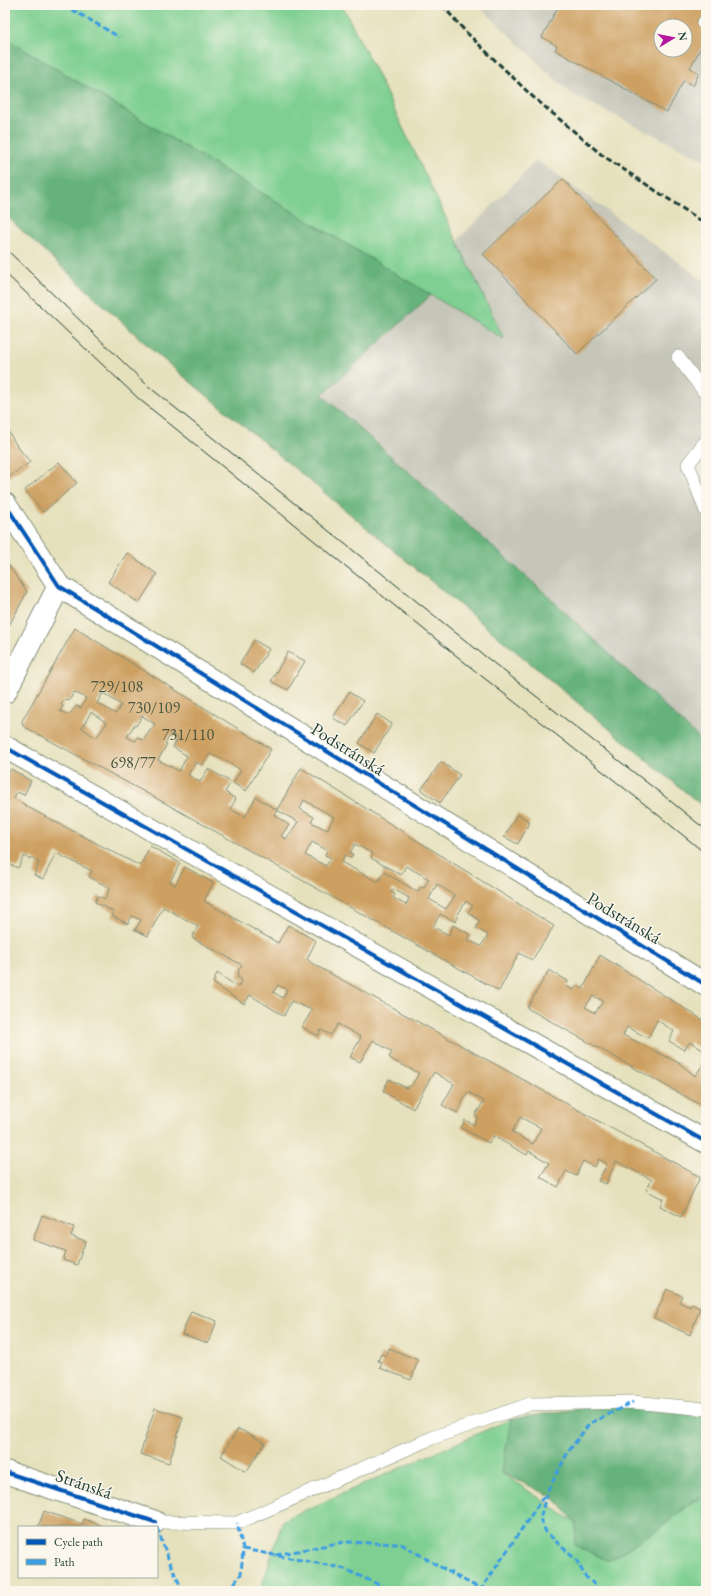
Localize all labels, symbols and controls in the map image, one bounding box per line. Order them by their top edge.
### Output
north arrow [653,18,693,58]
text: N [675,31,691,42]
house number: 729/108 [91,676,144,697]
house number: 730/109 [128,697,181,718]
street label: Podstránská [307,717,390,781]
house number: 731/110 [162,724,215,745]
house number: 698/77 [111,752,156,773]
street label: Podstránská [583,886,666,949]
street label: Stránská [53,1463,116,1504]
legend [18,1526,158,1578]
text: Cycle path [54,1534,103,1550]
text: Path [54,1554,75,1570]

